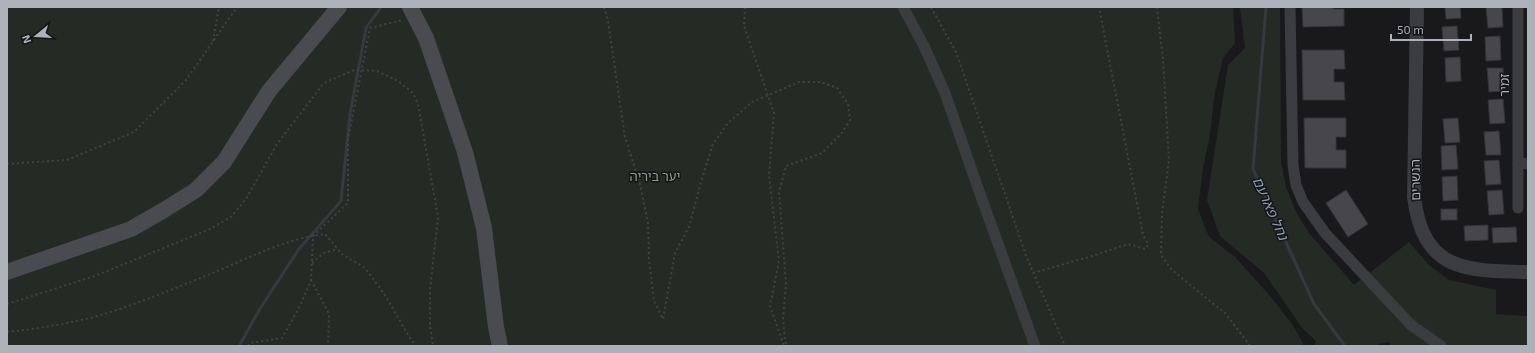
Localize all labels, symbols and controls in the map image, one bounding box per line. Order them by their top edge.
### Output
north arrow [16,16,56,56]
scale bar [1391,16,1471,42]
text: 50 m [1397,22,1424,36]
text: N [19,33,33,45]
street label: זמיר [1496,73,1512,97]
street label: הנשרים [1407,159,1423,201]
park label: יער ביריה [630,168,680,184]
water label: נחל פארעם [1250,174,1293,244]

